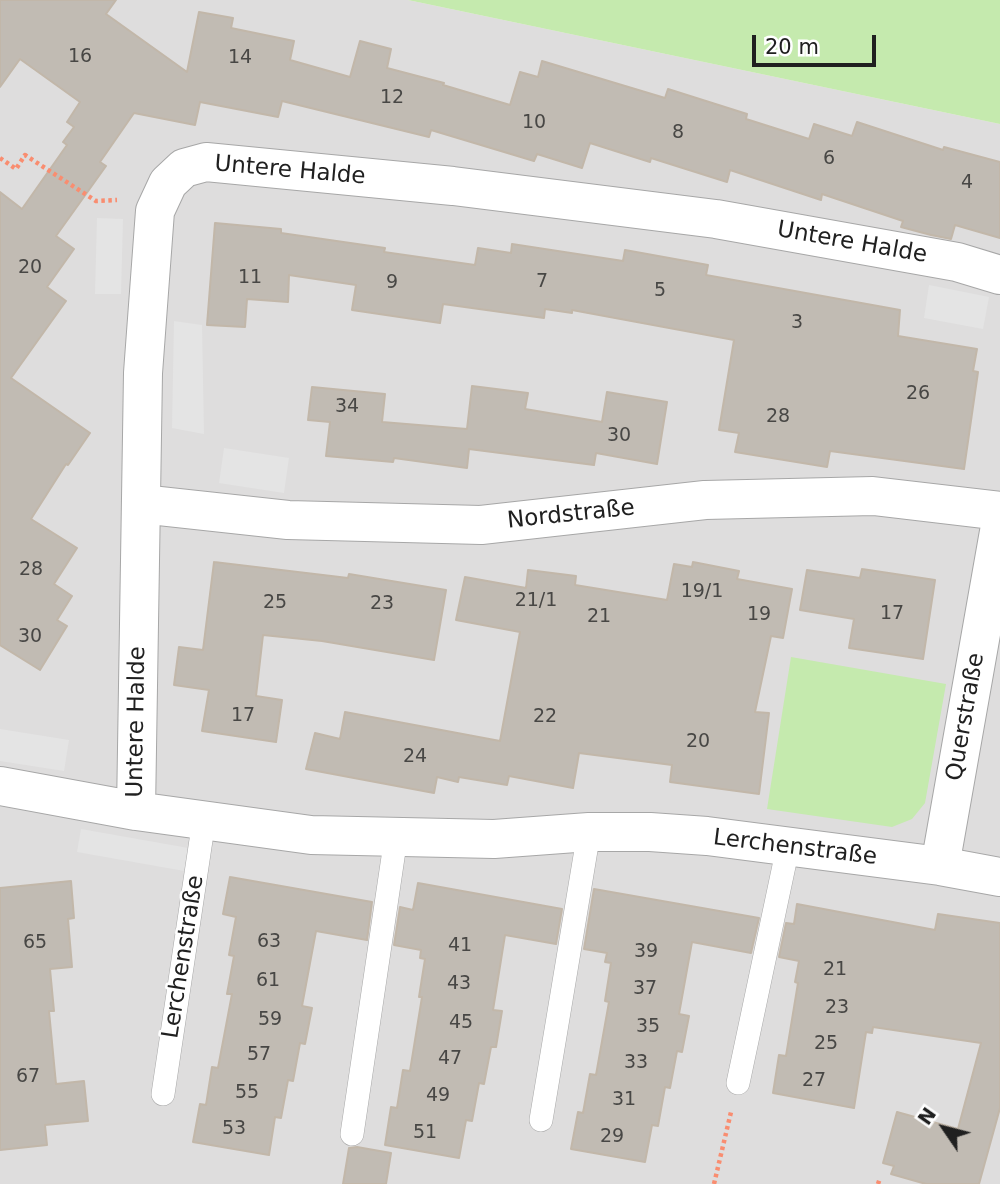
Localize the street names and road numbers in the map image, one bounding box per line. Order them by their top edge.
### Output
street label: Untere Halde [213,151,367,191]
street label: Untere Halde [775,216,929,270]
street label: Nordstraße [506,495,636,535]
street label: Untere Halde [122,646,152,798]
street label: Querstraße [941,651,991,783]
street label: Lerchenstraße [712,824,878,872]
street label: Lerchenstraße [157,874,211,1040]

